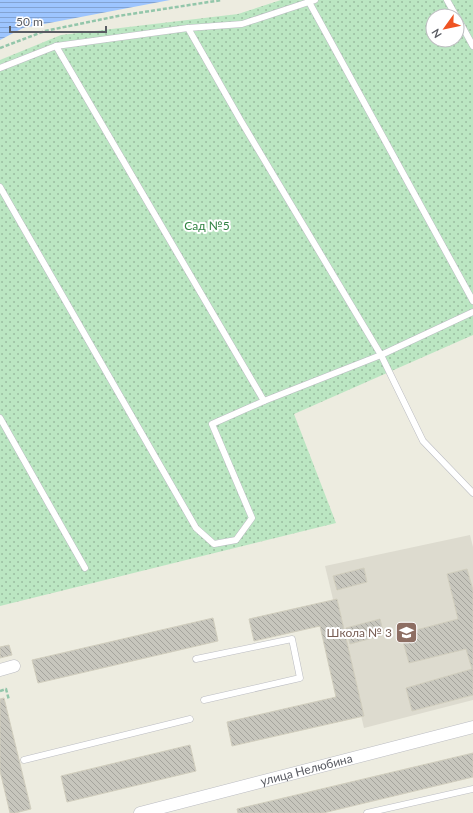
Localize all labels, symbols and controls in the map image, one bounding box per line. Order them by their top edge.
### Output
scale bar [10,8,106,34]
north arrow [425,8,465,48]
text: 50 m [16,14,43,29]
text: N [428,27,444,41]
park label: Сад №5 [184,218,230,233]
school or university icon: Школа № 3 [394,620,420,646]
place label: Школа № 3 [327,625,392,640]
street label: улица Нелюбина [259,750,354,789]

